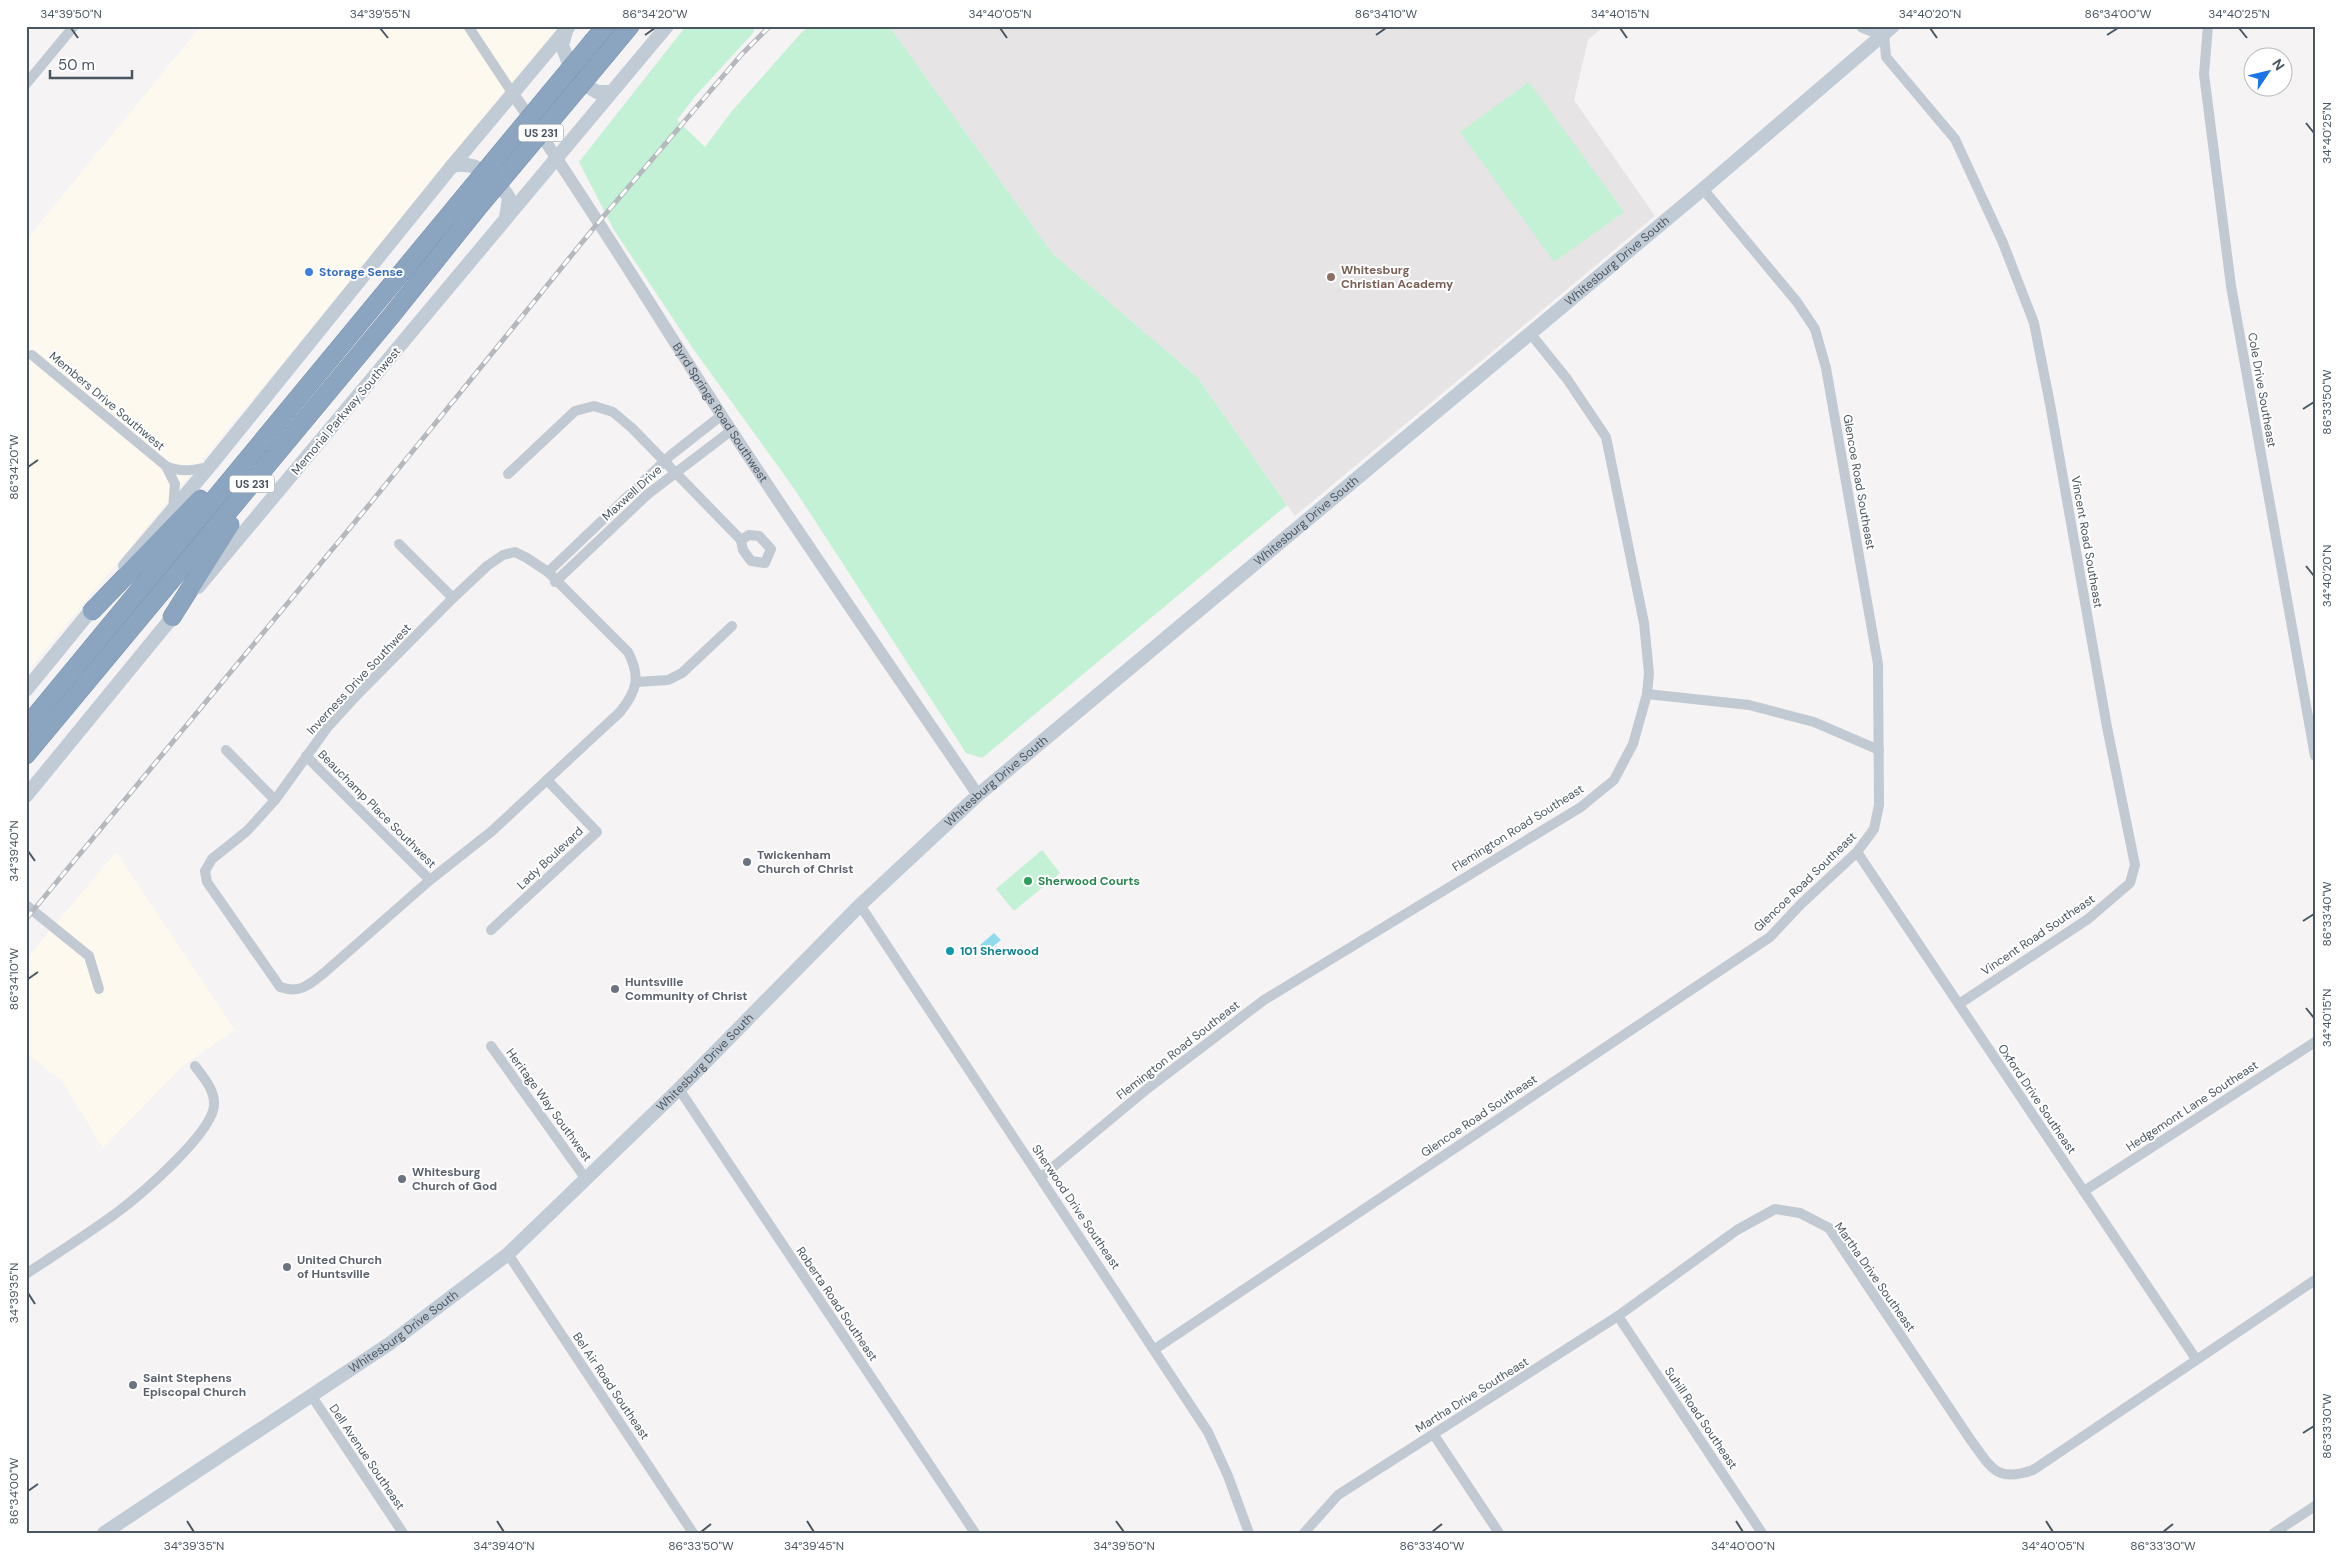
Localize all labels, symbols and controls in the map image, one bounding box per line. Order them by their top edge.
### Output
text: 34°39'50"N [40,6,102,22]
text: 34°39'55"N [350,6,410,22]
text: 86°34'20"W [622,6,688,22]
text: 34°40'05"N [968,6,1032,22]
text: 86°34'10"W [1355,6,1418,22]
text: 34°40'15"N [1591,6,1649,22]
text: 34°40'20"N [1899,6,1961,22]
text: 86°34'00"W [2085,6,2152,22]
text: 34°40'25"N [2208,6,2270,22]
scale bar [50,48,132,80]
north arrow [2244,48,2294,98]
text: 50 m [58,55,95,75]
text: N [2268,55,2289,74]
text: 34°40'25"N [2319,102,2335,164]
road number: US 231 [518,125,564,142]
street label: Whitesburg Drive South [1561,212,1673,309]
place label: Whitesburg Christian Academy [1341,262,1454,292]
place label: Storage Sense [319,264,403,280]
marker: Storage Sense [303,266,315,278]
marker: Whitesburg Christian Academy [1325,271,1337,283]
street label: Cole Drive Southeast [2244,331,2280,449]
street label: Byrd Springs Road Southwest [669,340,772,486]
street label: Memorial Parkway Southwest [288,344,404,478]
street label: Members Drive Southwest [46,348,168,454]
text: 86°33'50"W [2319,369,2335,435]
street label: Glencoe Road Southeast [1839,413,1879,551]
text: 86°34'20"W [6,434,22,500]
street label: Maxwell Drive [599,462,665,524]
street label: Whitesburg Drive South [1251,472,1362,569]
street label: Vincent Road Southeast [2068,475,2107,610]
road number: US 231 [230,476,274,492]
text: 34°40'20"N [2319,545,2335,607]
street label: Inverness Drive Southwest [303,620,415,738]
street label: Whitesburg Drive South [941,732,1051,830]
street label: Beauchamp Place Southwest [314,746,440,872]
street label: Flemington Road Southeast [1449,781,1587,875]
text: 34°39'40"N [6,820,22,882]
street label: Lady Boulevard [513,823,587,893]
street label: Glencoe Road Southeast [1750,828,1860,935]
place label: Twickenham Church of Christ [757,847,853,877]
marker: Twickenham Church of Christ [741,856,753,868]
place label: Sherwood Courts [1038,873,1140,889]
marker: Sherwood Courts [1022,875,1034,887]
text: 86°33'40"W [2319,881,2335,947]
street label: Vincent Road Southeast [1978,891,2098,979]
place label: 101 Sherwood [960,943,1039,959]
marker: 101 Sherwood [944,945,956,957]
text: 86°34'10"W [6,947,22,1010]
place label: Huntsville Community of Christ [625,974,748,1004]
marker: Huntsville Community of Christ [609,983,621,995]
text: 34°40'15"N [2319,989,2335,1047]
street label: Flemington Road Southeast [1113,997,1243,1103]
street label: Whitesburg Drive South [653,1010,757,1115]
street label: Oxford Drive Southeast [1994,1041,2080,1157]
street label: Heritage Way Southwest [503,1045,596,1165]
street label: Hedgemont Lane Southeast [2123,1057,2261,1155]
street label: Glencoe Road Southeast [1418,1071,1540,1161]
street label: Sherwood Drive Southeast [1028,1142,1124,1273]
place label: Whitesburg Church of God [412,1164,497,1194]
marker: Whitesburg Church of God [396,1173,408,1185]
street label: Martha Drive Southeast [1831,1219,1919,1335]
street label: Roberta Road Southeast [793,1244,881,1364]
place label: United Church of Huntsville [297,1252,382,1282]
marker: United Church of Huntsville [281,1261,293,1273]
text: 34°39'35"N [6,1263,22,1323]
street label: Whitesburg Drive South [346,1286,462,1377]
street label: Bel Air Road Southeast [569,1329,653,1443]
street label: Martha Drive Southeast [1412,1354,1532,1436]
street label: Suhill Road Southeast [1661,1364,1741,1472]
place label: Saint Stephens Episcopal Church [143,1370,246,1400]
marker: Saint Stephens Episcopal Church [127,1379,139,1391]
text: 86°33'30"W [2319,1393,2335,1459]
street label: Dell Avenue Southeast [326,1401,408,1513]
text: 86°34'00"W [6,1457,22,1524]
text: 34°39'35"N [164,1538,224,1554]
text: 34°39'40"N [473,1538,535,1554]
text: 86°33'50"W [668,1538,734,1554]
text: 34°39'45"N [784,1538,844,1554]
text: 34°39'50"N [1093,1538,1155,1554]
text: 86°33'40"W [1399,1538,1465,1554]
text: 34°40'00"N [1711,1538,1775,1554]
text: 34°40'05"N [2021,1538,2085,1554]
text: 86°33'30"W [2130,1538,2196,1554]

